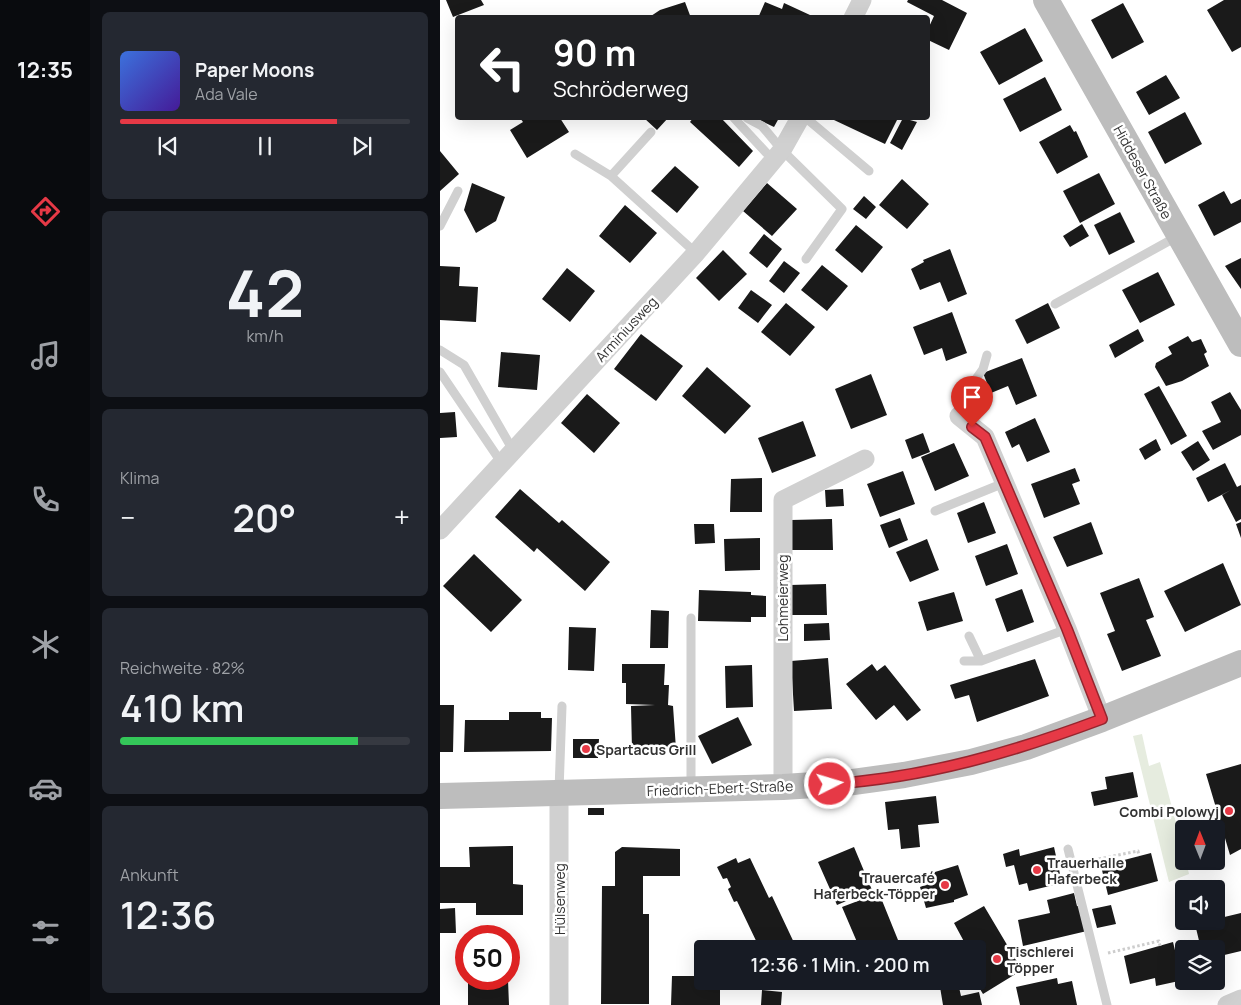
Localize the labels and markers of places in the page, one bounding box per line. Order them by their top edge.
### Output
pin [951,376,993,427]
place label: Spartacus Grill [596,740,696,759]
marker: Spartacus Grill [580,743,592,755]
place label: Combi Polowyj [1119,802,1219,821]
marker: Combi Polowyj [1223,805,1235,817]
place label: Trauerhalle Haferbeck [1047,853,1124,888]
marker: Trauerhalle Haferbeck [1031,864,1043,876]
place label: Trauercafé Haferbeck-Töpper [814,868,935,903]
marker: Trauercafé Haferbeck-Töpper [939,879,951,891]
place label: Tischlerei Töpper [1007,942,1074,977]
marker: Tischlerei Töpper [991,953,1003,965]

